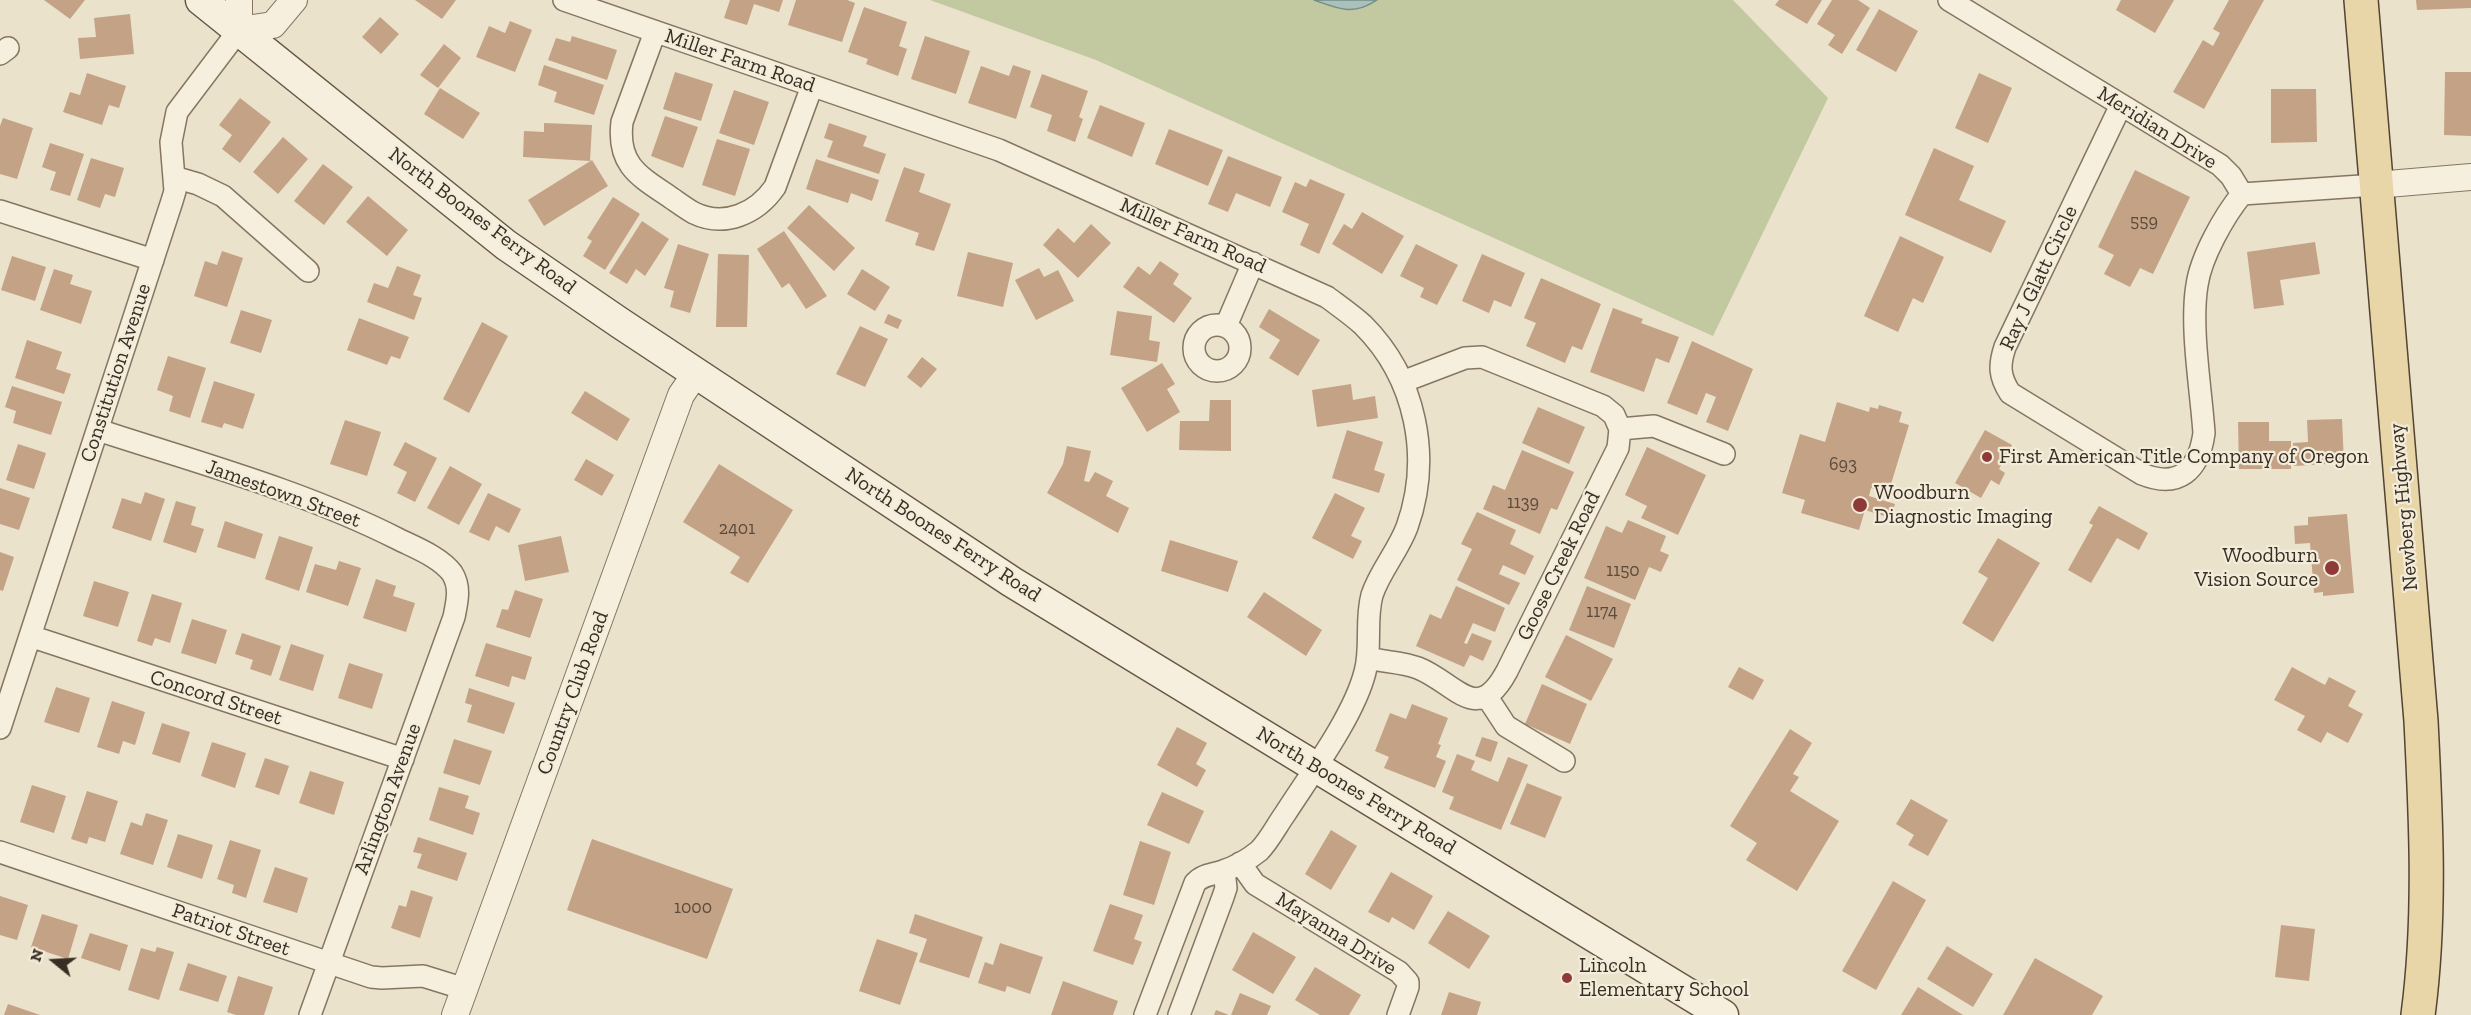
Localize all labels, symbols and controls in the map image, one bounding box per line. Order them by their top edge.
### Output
street label: Miller Farm Road [661,23,819,99]
street label: Meridian Drive [2092,81,2222,175]
street label: North Boones Ferry Road [383,142,581,300]
street label: Miller Farm Road [1116,192,1270,280]
street label: Ray J Glatt Circle [1995,202,2083,354]
house number: 559 [2130,211,2158,233]
street label: Constitution Avenue [75,280,157,466]
street label: Newberg Highway [2384,422,2424,592]
place label: First American Title Company of Oregon [1999,444,2369,470]
marker: First American Title Company of Oregon [1980,450,1994,464]
street label: Jamestown Street [202,454,364,534]
house number: 693 [1829,454,1857,476]
street label: North Boones Ferry Road [840,462,1046,608]
place label: Woodburn Diagnostic Imaging [1874,480,2052,530]
street label: Goose Creek Road [1512,487,1606,645]
house number: 1139 [1507,492,1539,514]
marker: Woodburn Diagnostic Imaging [1851,496,1869,514]
house number: 2401 [719,518,755,540]
place label: Woodburn Vision Source [2194,543,2318,593]
marker: Woodburn Vision Source [2323,559,2341,577]
house number: 1150 [1606,560,1640,582]
house number: 1174 [1586,601,1618,623]
street label: Country Club Road [532,608,614,778]
street label: Concord Street [147,665,285,731]
street label: Arlington Avenue [349,720,427,878]
street label: North Boones Ferry Road [1252,721,1460,861]
street label: Mayanna Drive [1271,887,1401,981]
house number: 1000 [674,897,712,919]
street label: Patriot Street [169,898,293,962]
north arrow [24,931,84,991]
text: N [25,947,47,964]
place label: Lincoln Elementary School [1579,953,1749,1003]
marker: Lincoln Elementary School [1560,971,1574,985]

